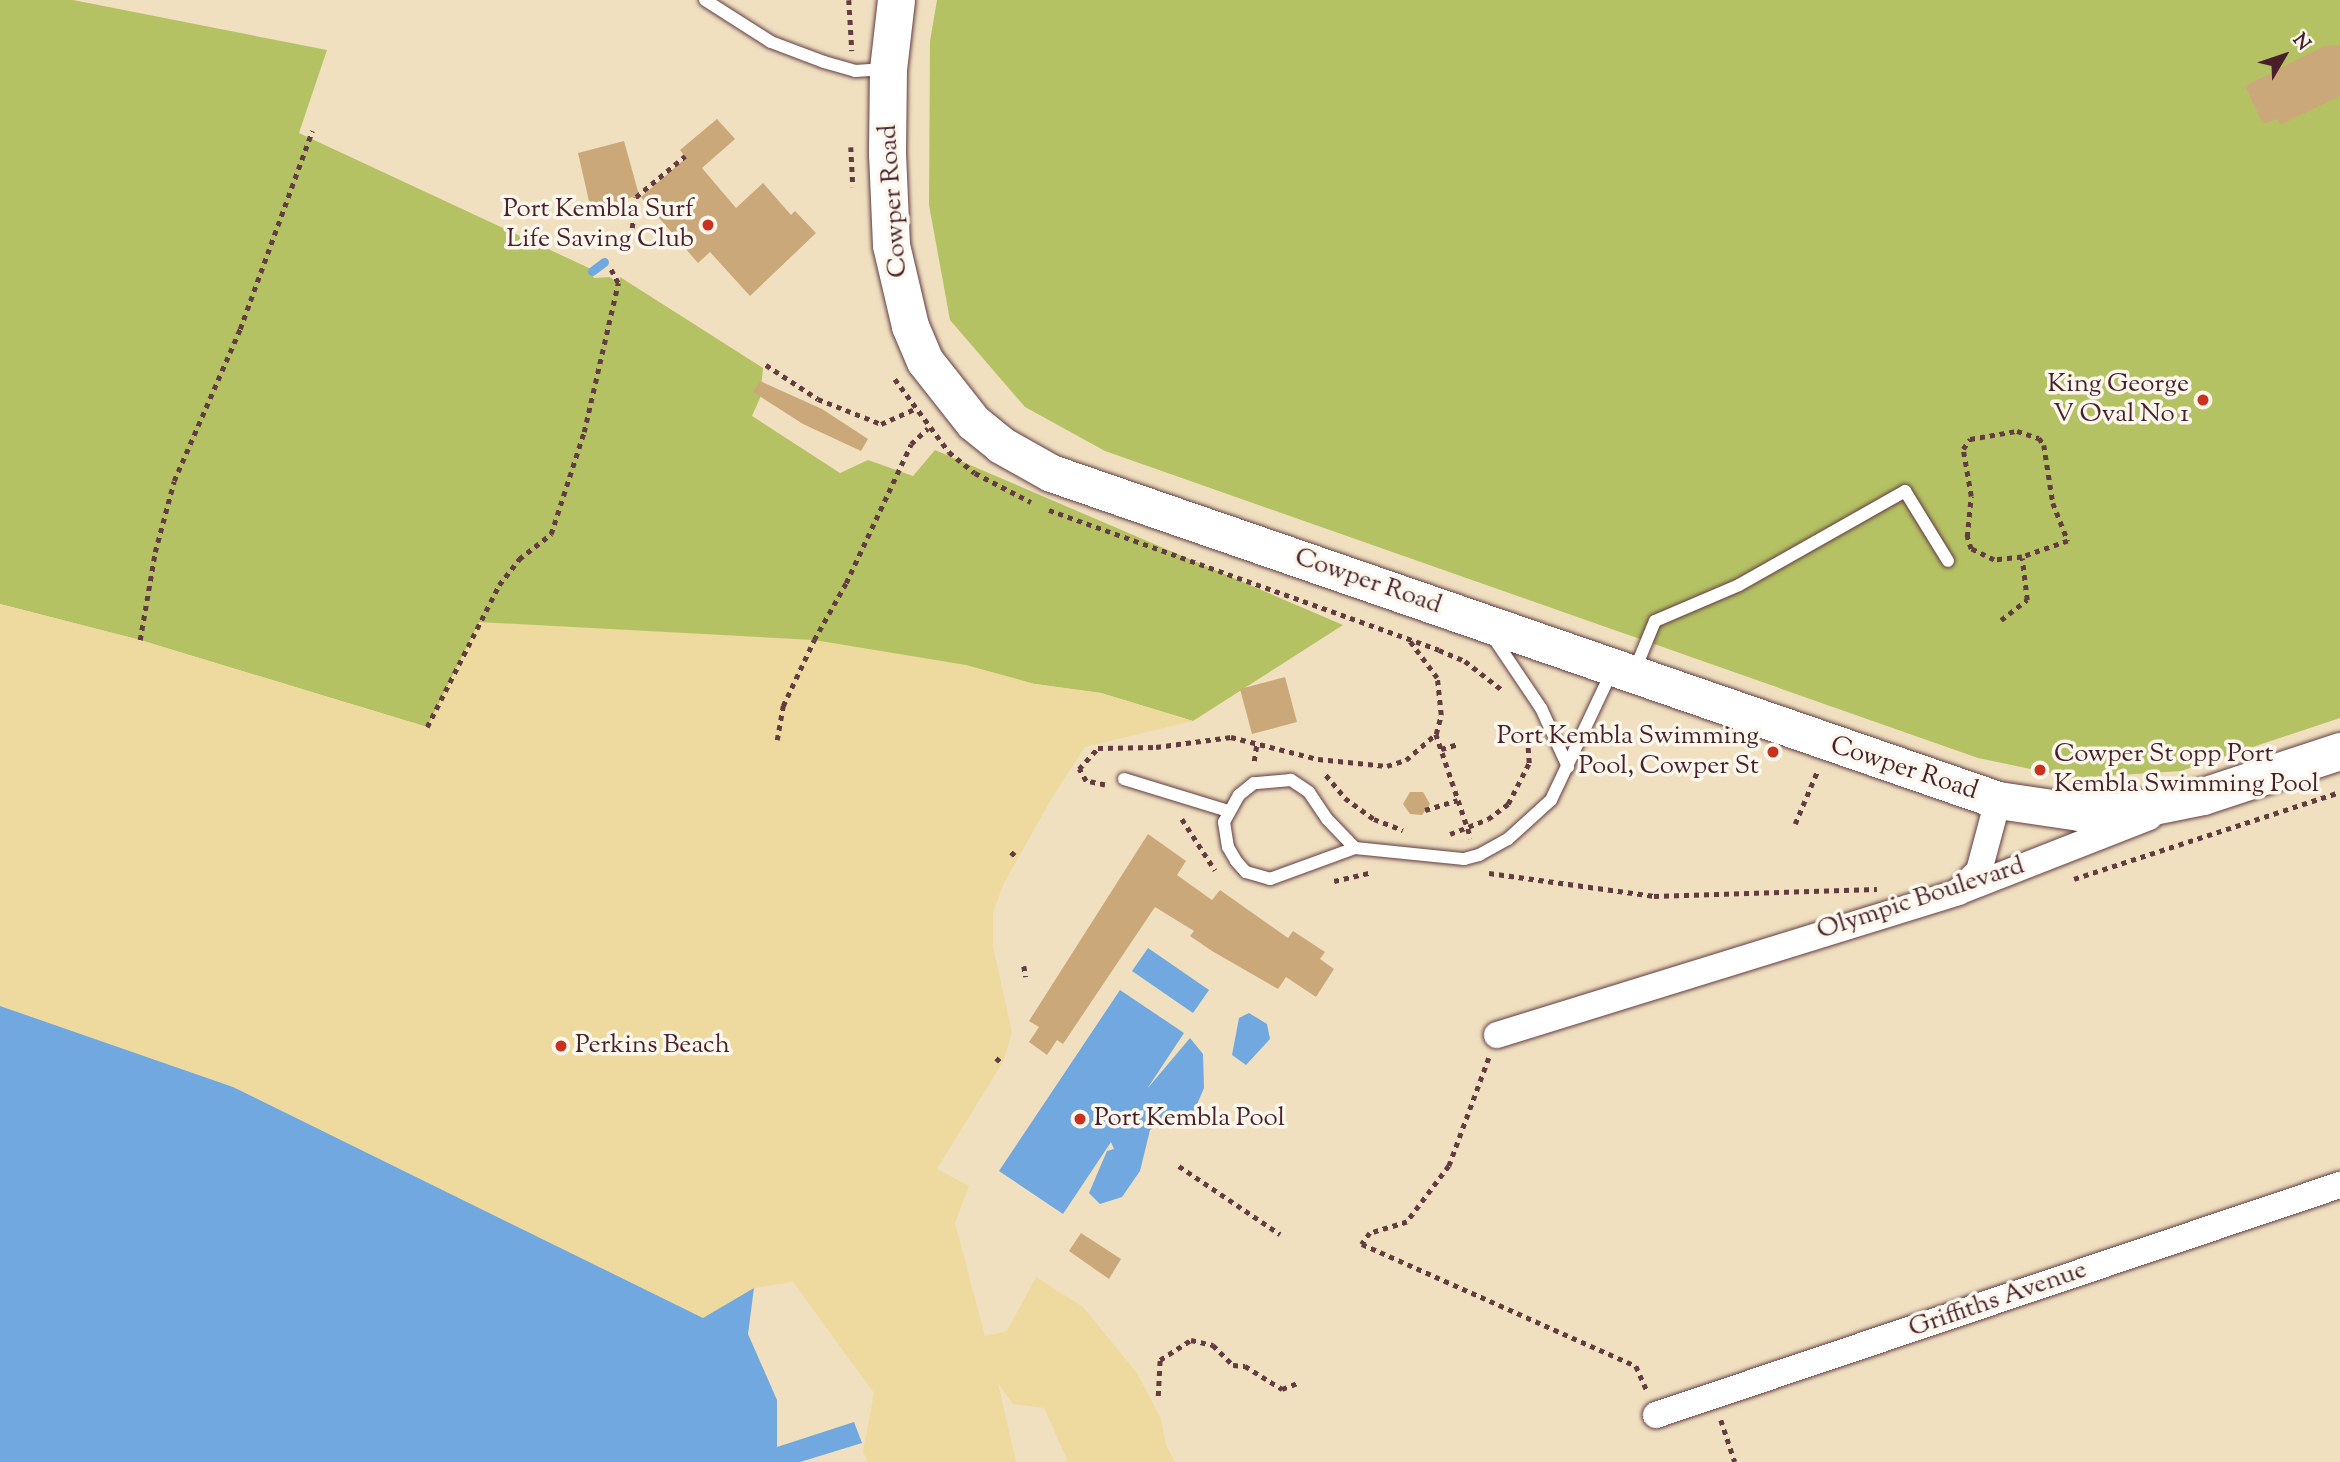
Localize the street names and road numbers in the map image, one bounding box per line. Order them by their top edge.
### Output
street label: Cowper Road [873,123,915,279]
street label: Cowper Road [1290,542,1446,622]
street label: Cowper Road [1826,730,1982,808]
street label: Olympic Boulevard [1813,851,2029,947]
street label: Griffiths Avenue [1905,1255,2091,1345]

